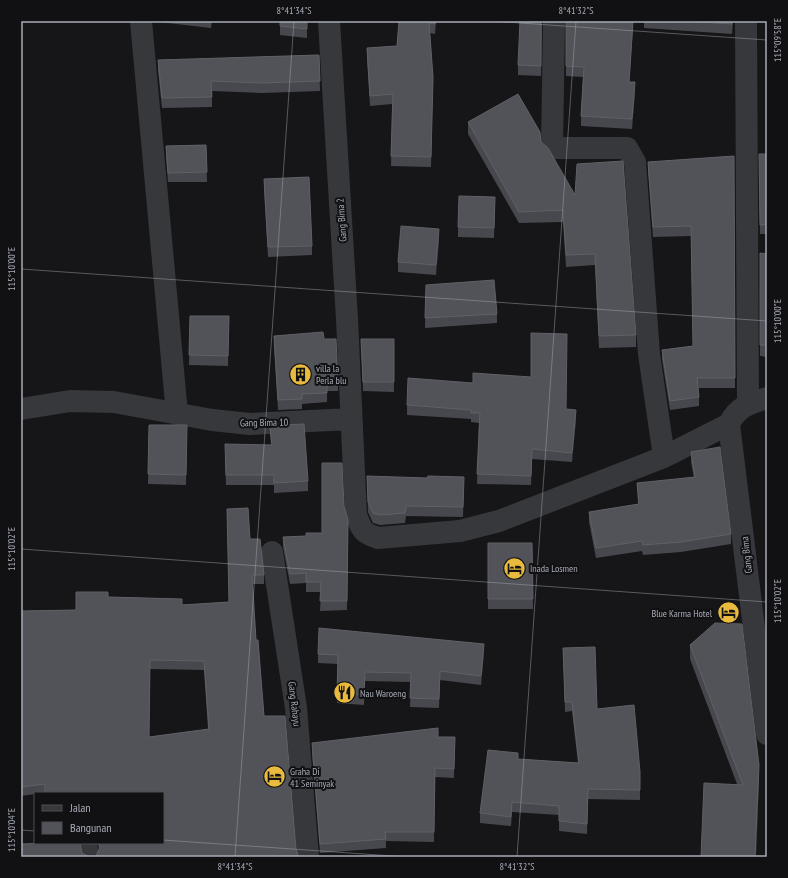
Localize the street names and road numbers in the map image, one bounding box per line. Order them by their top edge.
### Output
street label: Gang Bima 2 [333,198,350,242]
street label: Gang Bima 10 [240,416,289,429]
street label: Gang Bima [738,536,755,574]
street label: Gang Rahayu [285,681,304,727]

